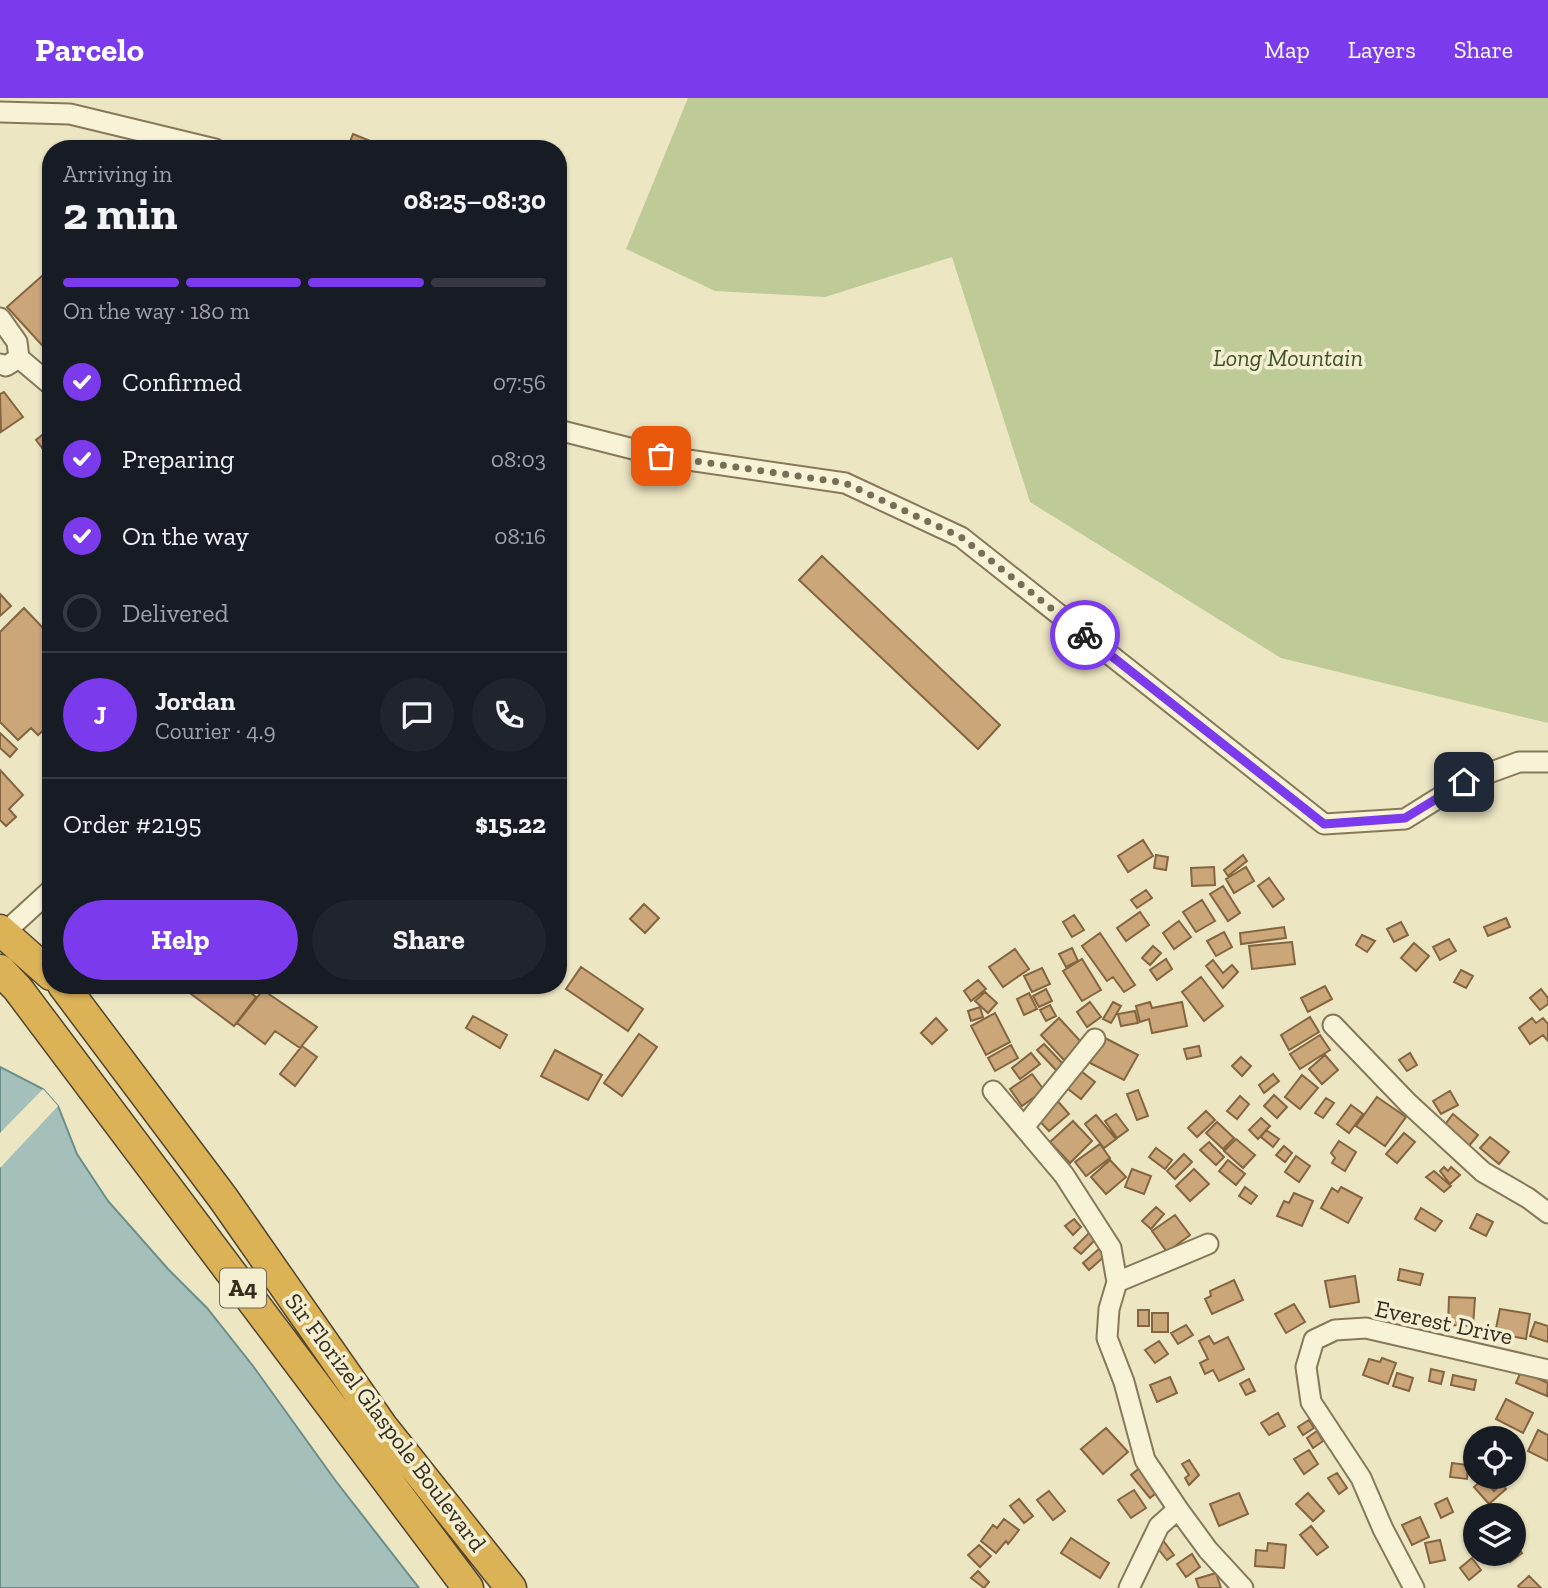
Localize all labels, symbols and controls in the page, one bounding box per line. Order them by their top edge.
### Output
text: Parcelo [35,30,144,69]
text: Map [1264,35,1310,64]
text: Layers [1348,35,1416,64]
text: Share [1454,35,1513,64]
text: Arriving in [63,160,172,188]
text: 08:25–08:30 [403,184,546,216]
text: 2 min [63,186,178,241]
text: On the way · 180 m [63,297,250,325]
park label: Long Mountain [1213,343,1363,372]
icon: check [63,363,101,401]
text: Confirmed [122,366,242,398]
text: 07:56 [493,368,546,396]
pin [631,426,691,486]
icon: bag [642,437,680,475]
icon: check [63,440,101,478]
text: Preparing [122,443,234,475]
text: 08:03 [491,445,546,473]
icon: check [63,517,101,555]
text: On the way [122,520,249,552]
text: 08:16 [494,522,546,550]
text: Delivered [122,597,229,629]
courier [1050,600,1120,670]
icon: bike [1066,616,1104,654]
button: chat [380,678,454,752]
button: phone [472,678,546,752]
text: Jordan [155,685,235,717]
text: J [94,699,106,731]
text: Courier · 4.9 [155,717,276,745]
pin [1434,752,1494,812]
icon: home [1445,763,1483,801]
text: Order #2195 [63,808,202,840]
text: $15.22 [475,808,546,840]
button: Help [63,900,298,980]
button: Share [312,900,546,980]
road number: A4 [220,1268,266,1308]
street label: Sir Florizel Glaspole Boulevard [279,1287,493,1557]
street label: Everest Drive [1373,1293,1515,1351]
map controls [1463,1426,1526,1566]
button: locate [1463,1426,1526,1489]
button: layers [1463,1503,1526,1566]

